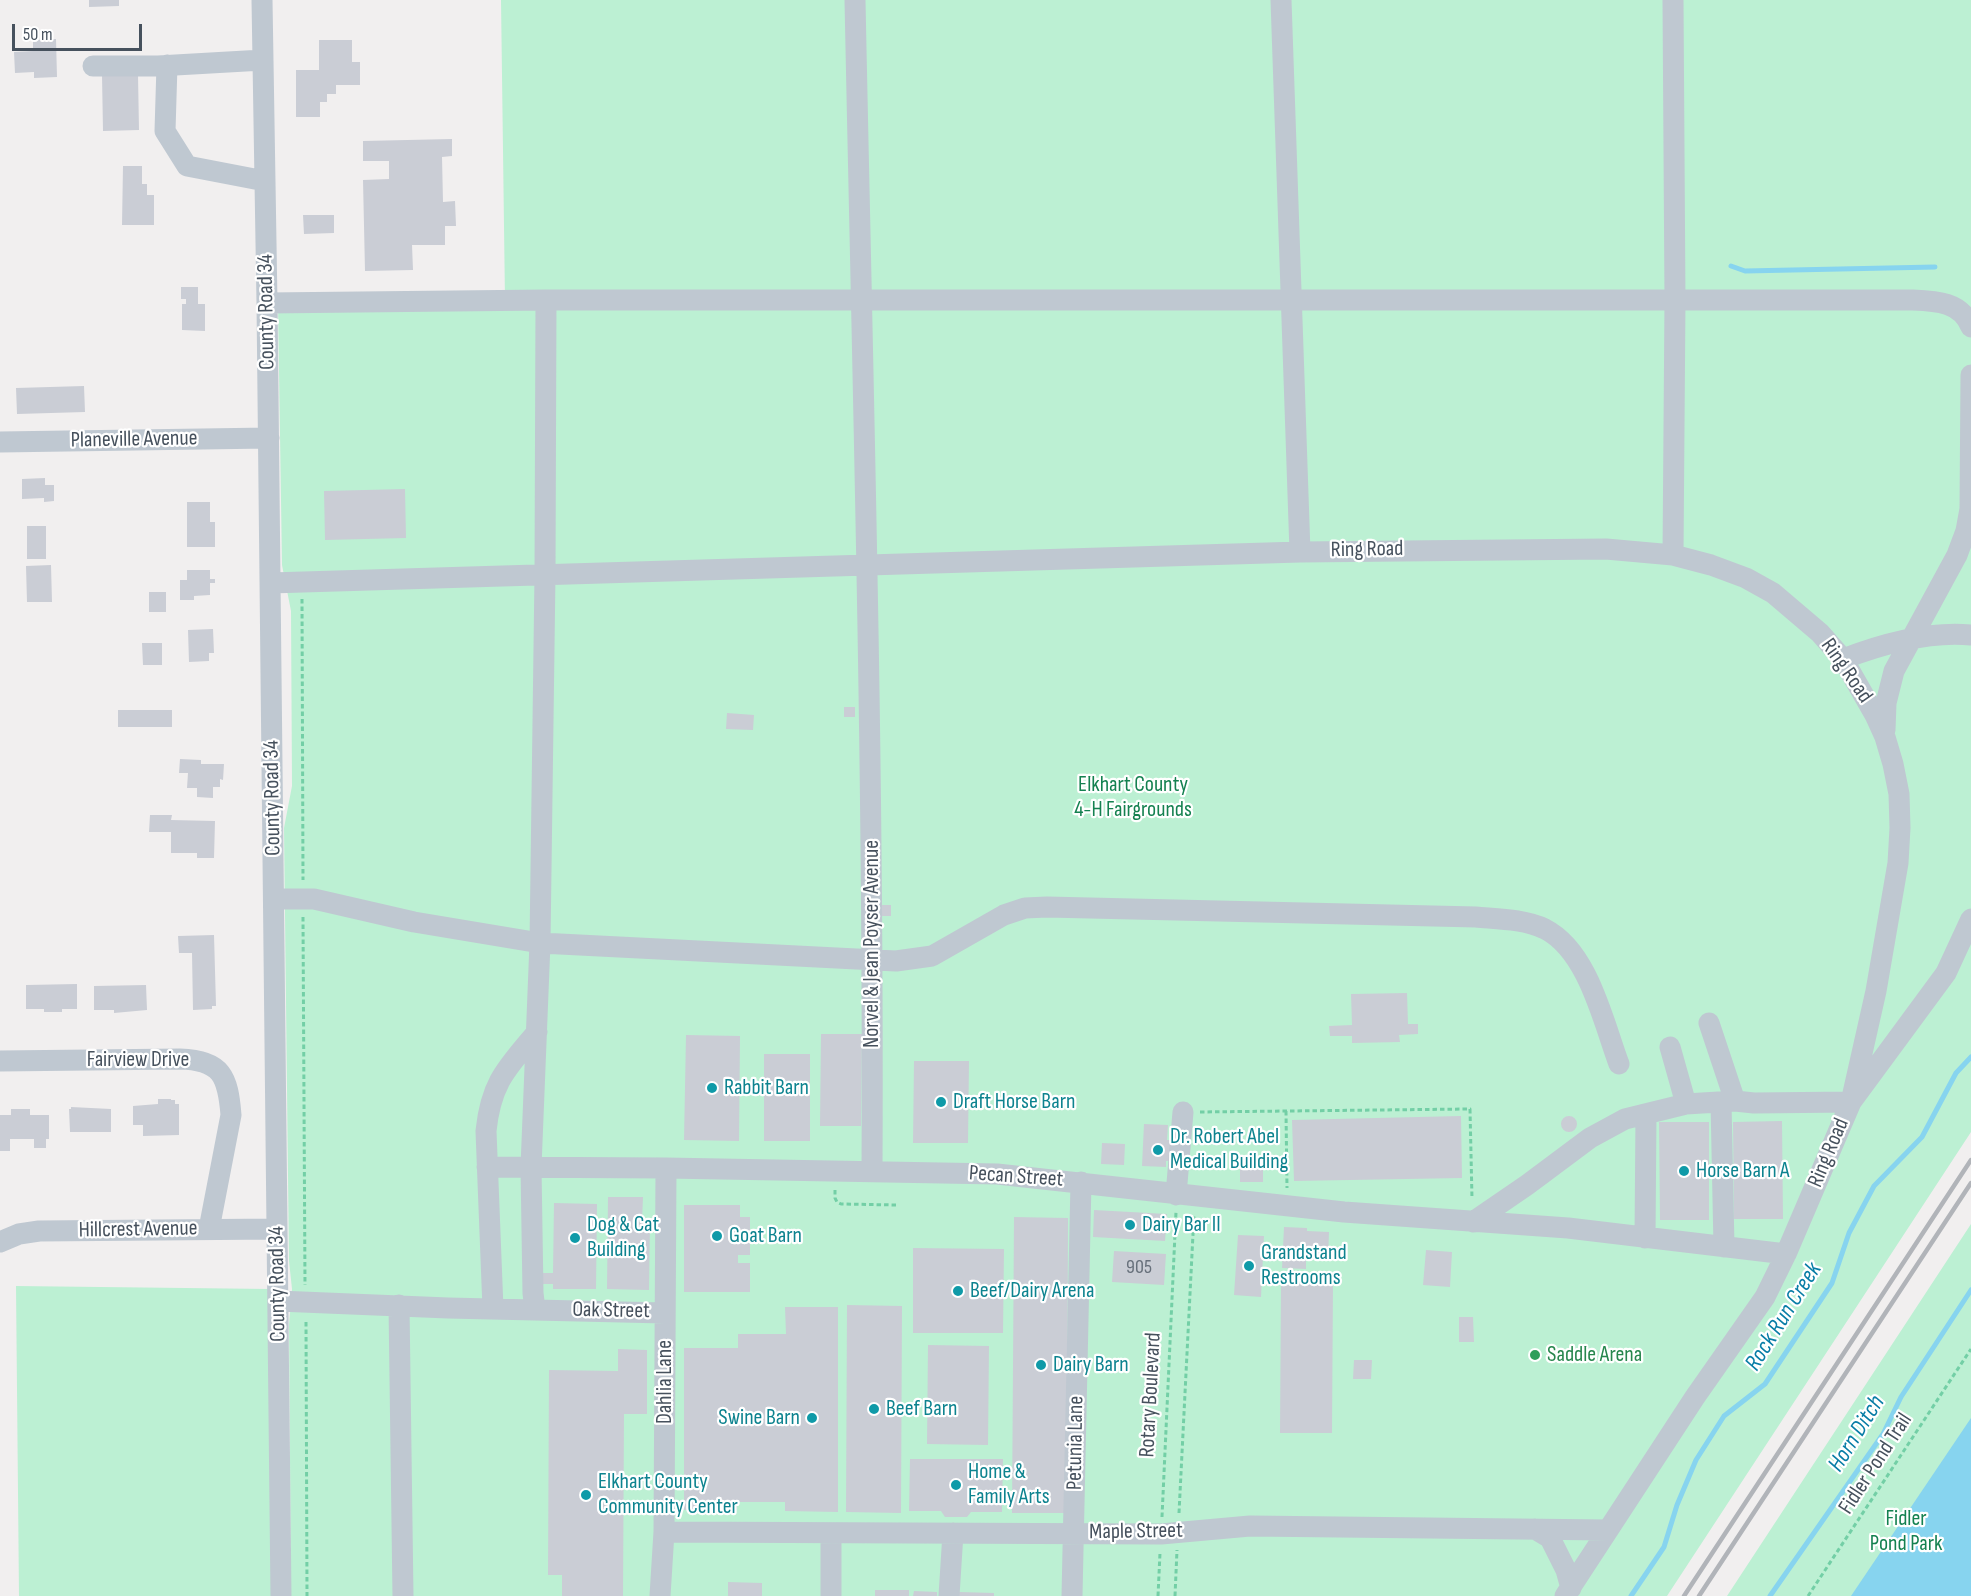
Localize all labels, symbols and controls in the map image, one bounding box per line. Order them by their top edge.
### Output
scale bar [15,12,146,50]
text: 50 m [23,24,53,45]
street label: County Road 34 [253,254,281,370]
street label: Planeville Avenue [70,426,198,454]
street label: Ring Road [1330,536,1404,564]
street label: Ring Road [1814,634,1878,708]
street label: County Road 34 [259,740,287,856]
park label: Elkhart County 4-H Fairgrounds [1074,772,1192,824]
street label: Norvel & Jean Poyser Avenue [859,840,885,1048]
street label: Fairview Drive [87,1047,189,1073]
place label: Rabbit Barn [724,1075,809,1101]
marker: Rabbit Barn [705,1081,719,1095]
place label: Draft Horse Barn [953,1089,1075,1115]
marker: Draft Horse Barn [934,1095,948,1109]
street label: Ring Road [1803,1114,1855,1192]
place label: Dr. Robert Abel Medical Building [1170,1124,1288,1176]
marker: Dr. Robert Abel Medical Building [1151,1143,1165,1157]
place label: Horse Barn A [1696,1158,1789,1184]
street label: Pecan Street [968,1161,1064,1193]
marker: Horse Barn A [1677,1164,1691,1178]
place label: Dog & Cat Building [587,1212,659,1264]
place label: Dairy Bar II [1142,1212,1221,1238]
street label: Hillcrest Avenue [78,1216,198,1244]
marker: Dairy Bar II [1123,1218,1137,1232]
place label: Goat Barn [729,1223,802,1249]
street label: County Road 34 [264,1226,292,1342]
marker: Goat Barn [710,1229,724,1243]
marker: Dog & Cat Building [568,1231,582,1245]
place label: Grandstand Restrooms [1261,1240,1347,1292]
house number: 905 [1126,1256,1152,1280]
water label: Rock Run Creek [1739,1257,1829,1377]
marker: Grandstand Restrooms [1242,1259,1256,1273]
place label: Beef/Dairy Arena [970,1278,1094,1304]
marker: Beef/Dairy Arena [951,1284,965,1298]
street label: Oak Street [572,1297,650,1325]
street label: Rotary Boulevard [1135,1332,1167,1458]
street label: Dahlia Lane [652,1340,678,1424]
place label: Saddle Arena [1547,1342,1642,1368]
marker: Saddle Arena [1528,1348,1542,1362]
place label: Dairy Barn [1053,1352,1129,1378]
marker: Dairy Barn [1034,1358,1048,1372]
water label: Horn Ditch [1822,1390,1892,1478]
place label: Beef Barn [886,1396,957,1422]
street label: Petunia Lane [1062,1396,1090,1490]
marker: Beef Barn [867,1402,881,1416]
place label: Swine Barn [718,1405,800,1431]
street label: Fidler Pond Trail [1834,1409,1918,1519]
marker: Swine Barn [805,1411,819,1425]
place label: Home & Family Arts [968,1459,1050,1510]
place label: Elkhart County Community Center [598,1469,738,1520]
marker: Home & Family Arts [949,1478,963,1492]
marker: Elkhart County Community Center [579,1488,593,1502]
park label: Fidler Pond Park [1870,1506,1942,1558]
street label: Maple Street [1089,1518,1183,1546]

